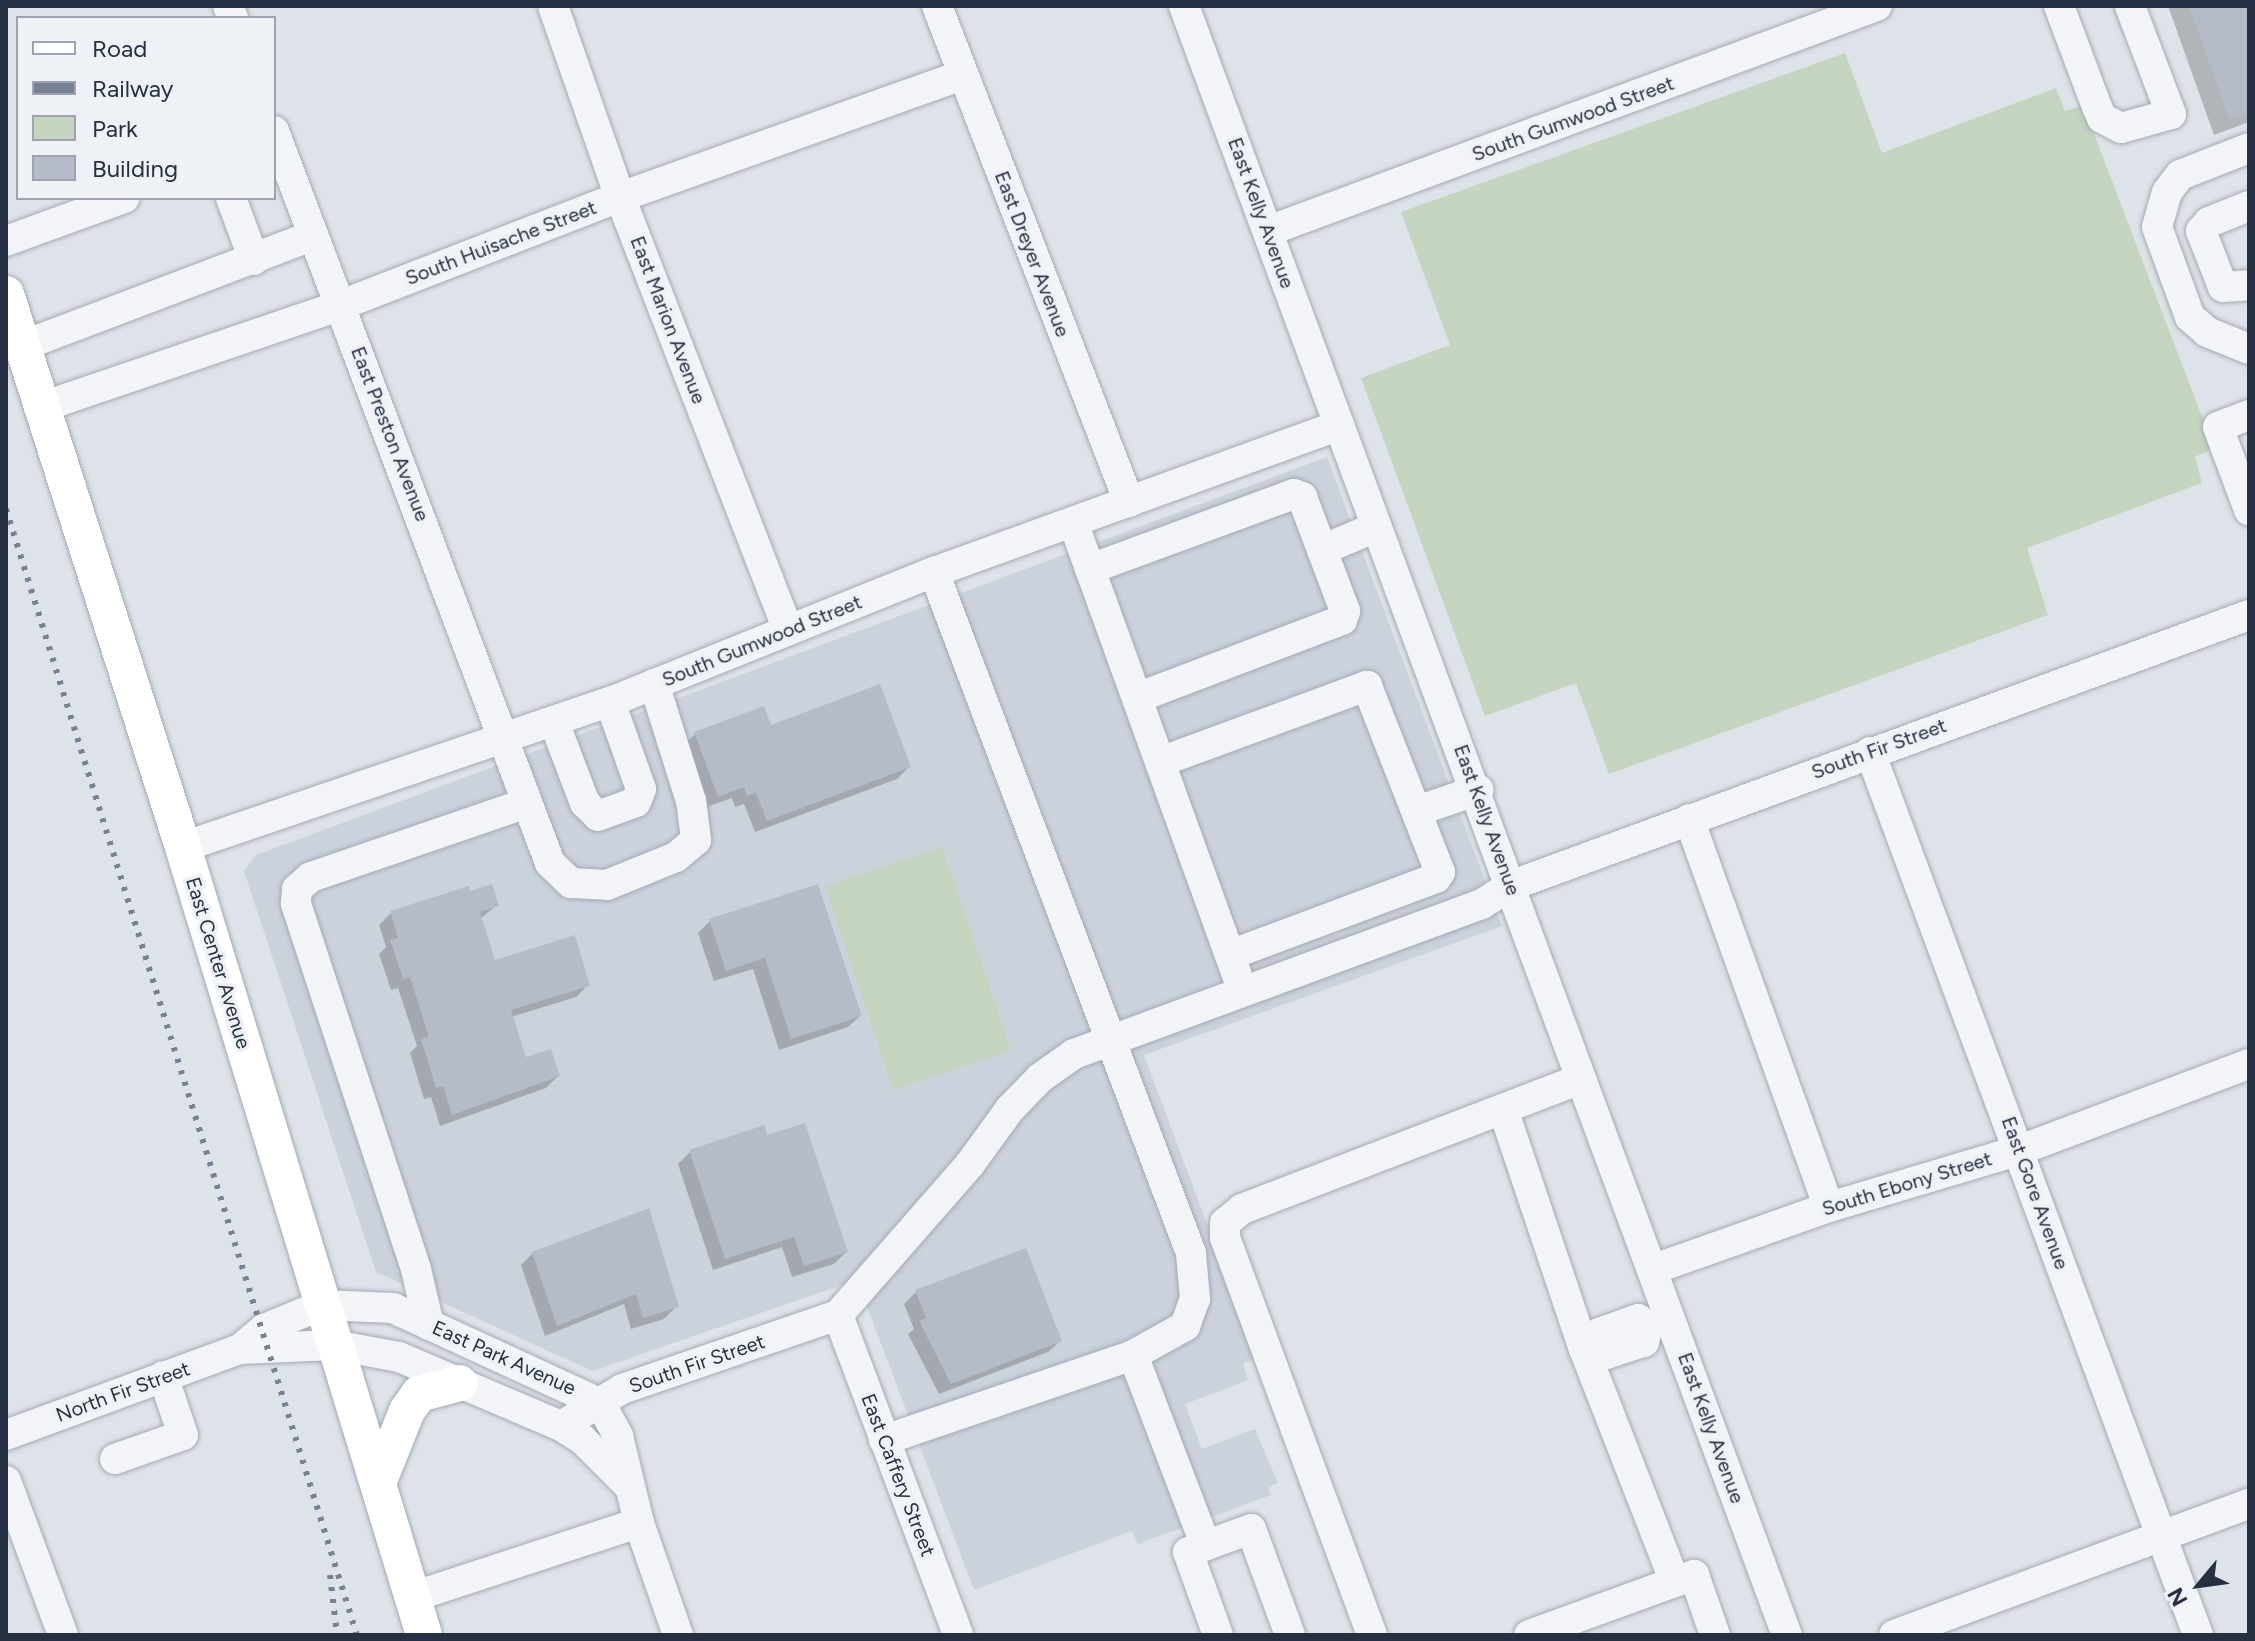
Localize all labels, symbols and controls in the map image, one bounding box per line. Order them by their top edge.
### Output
legend [16,16,276,200]
text: Road [92,34,147,63]
street label: South Gumwood Street [1469,71,1677,167]
text: Railway [92,74,173,103]
text: Park [92,114,138,143]
street label: East Kelly Avenue [1223,134,1299,292]
text: Building [92,154,178,183]
street label: East Dreyer Avenue [989,168,1075,340]
street label: South Huisache Street [402,195,600,291]
street label: East Marion Avenue [625,233,711,407]
street label: East Preston Avenue [346,343,434,525]
street label: South Gumwood Street [659,590,865,692]
street label: South Fir Street [1808,713,1950,785]
street label: East Kelly Avenue [1449,741,1525,899]
street label: East Center Avenue [180,874,256,1052]
street label: East Gore Avenue [1996,1113,2074,1273]
street label: South Ebony Street [1819,1147,1995,1221]
street label: East Park Avenue [429,1316,579,1400]
street label: South Fir Street [626,1330,768,1398]
street label: East Kelly Avenue [1673,1349,1749,1507]
street label: North Fir Street [53,1357,193,1427]
street label: East Caffery Street [856,1390,940,1560]
north arrow [2159,1545,2239,1625]
text: N [2162,1583,2194,1611]

